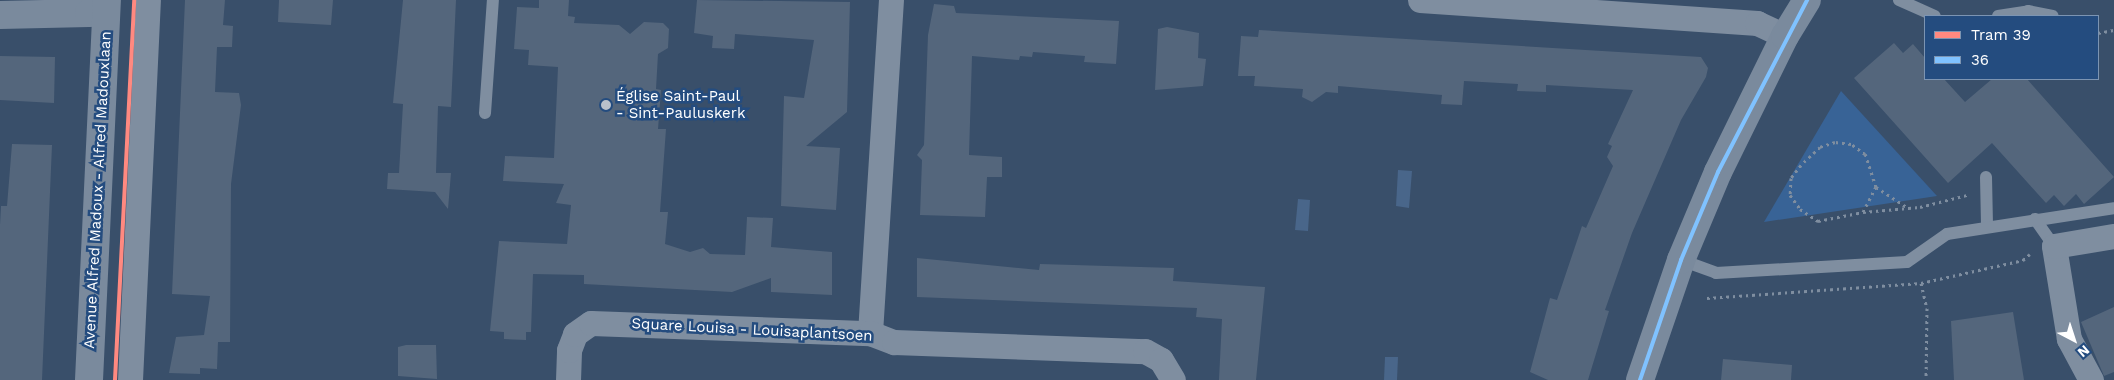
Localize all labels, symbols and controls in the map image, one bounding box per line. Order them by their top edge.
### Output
legend [1924,15,2099,80]
text: Tram 39 [1971,26,2031,44]
street label: Avenue Alfred Madoux - Alfred Madouxlaan [81,30,115,350]
text: 36 [1971,51,1989,69]
place label: Église Saint-Paul - Sint-Pauluskerk [616,87,745,122]
marker: Église Saint-Paul - Sint-Pauluskerk [600,99,612,111]
street label: Square Louisa - Louisaplantsoen [631,315,873,345]
north arrow [2049,315,2099,365]
text: N [2075,342,2093,361]

